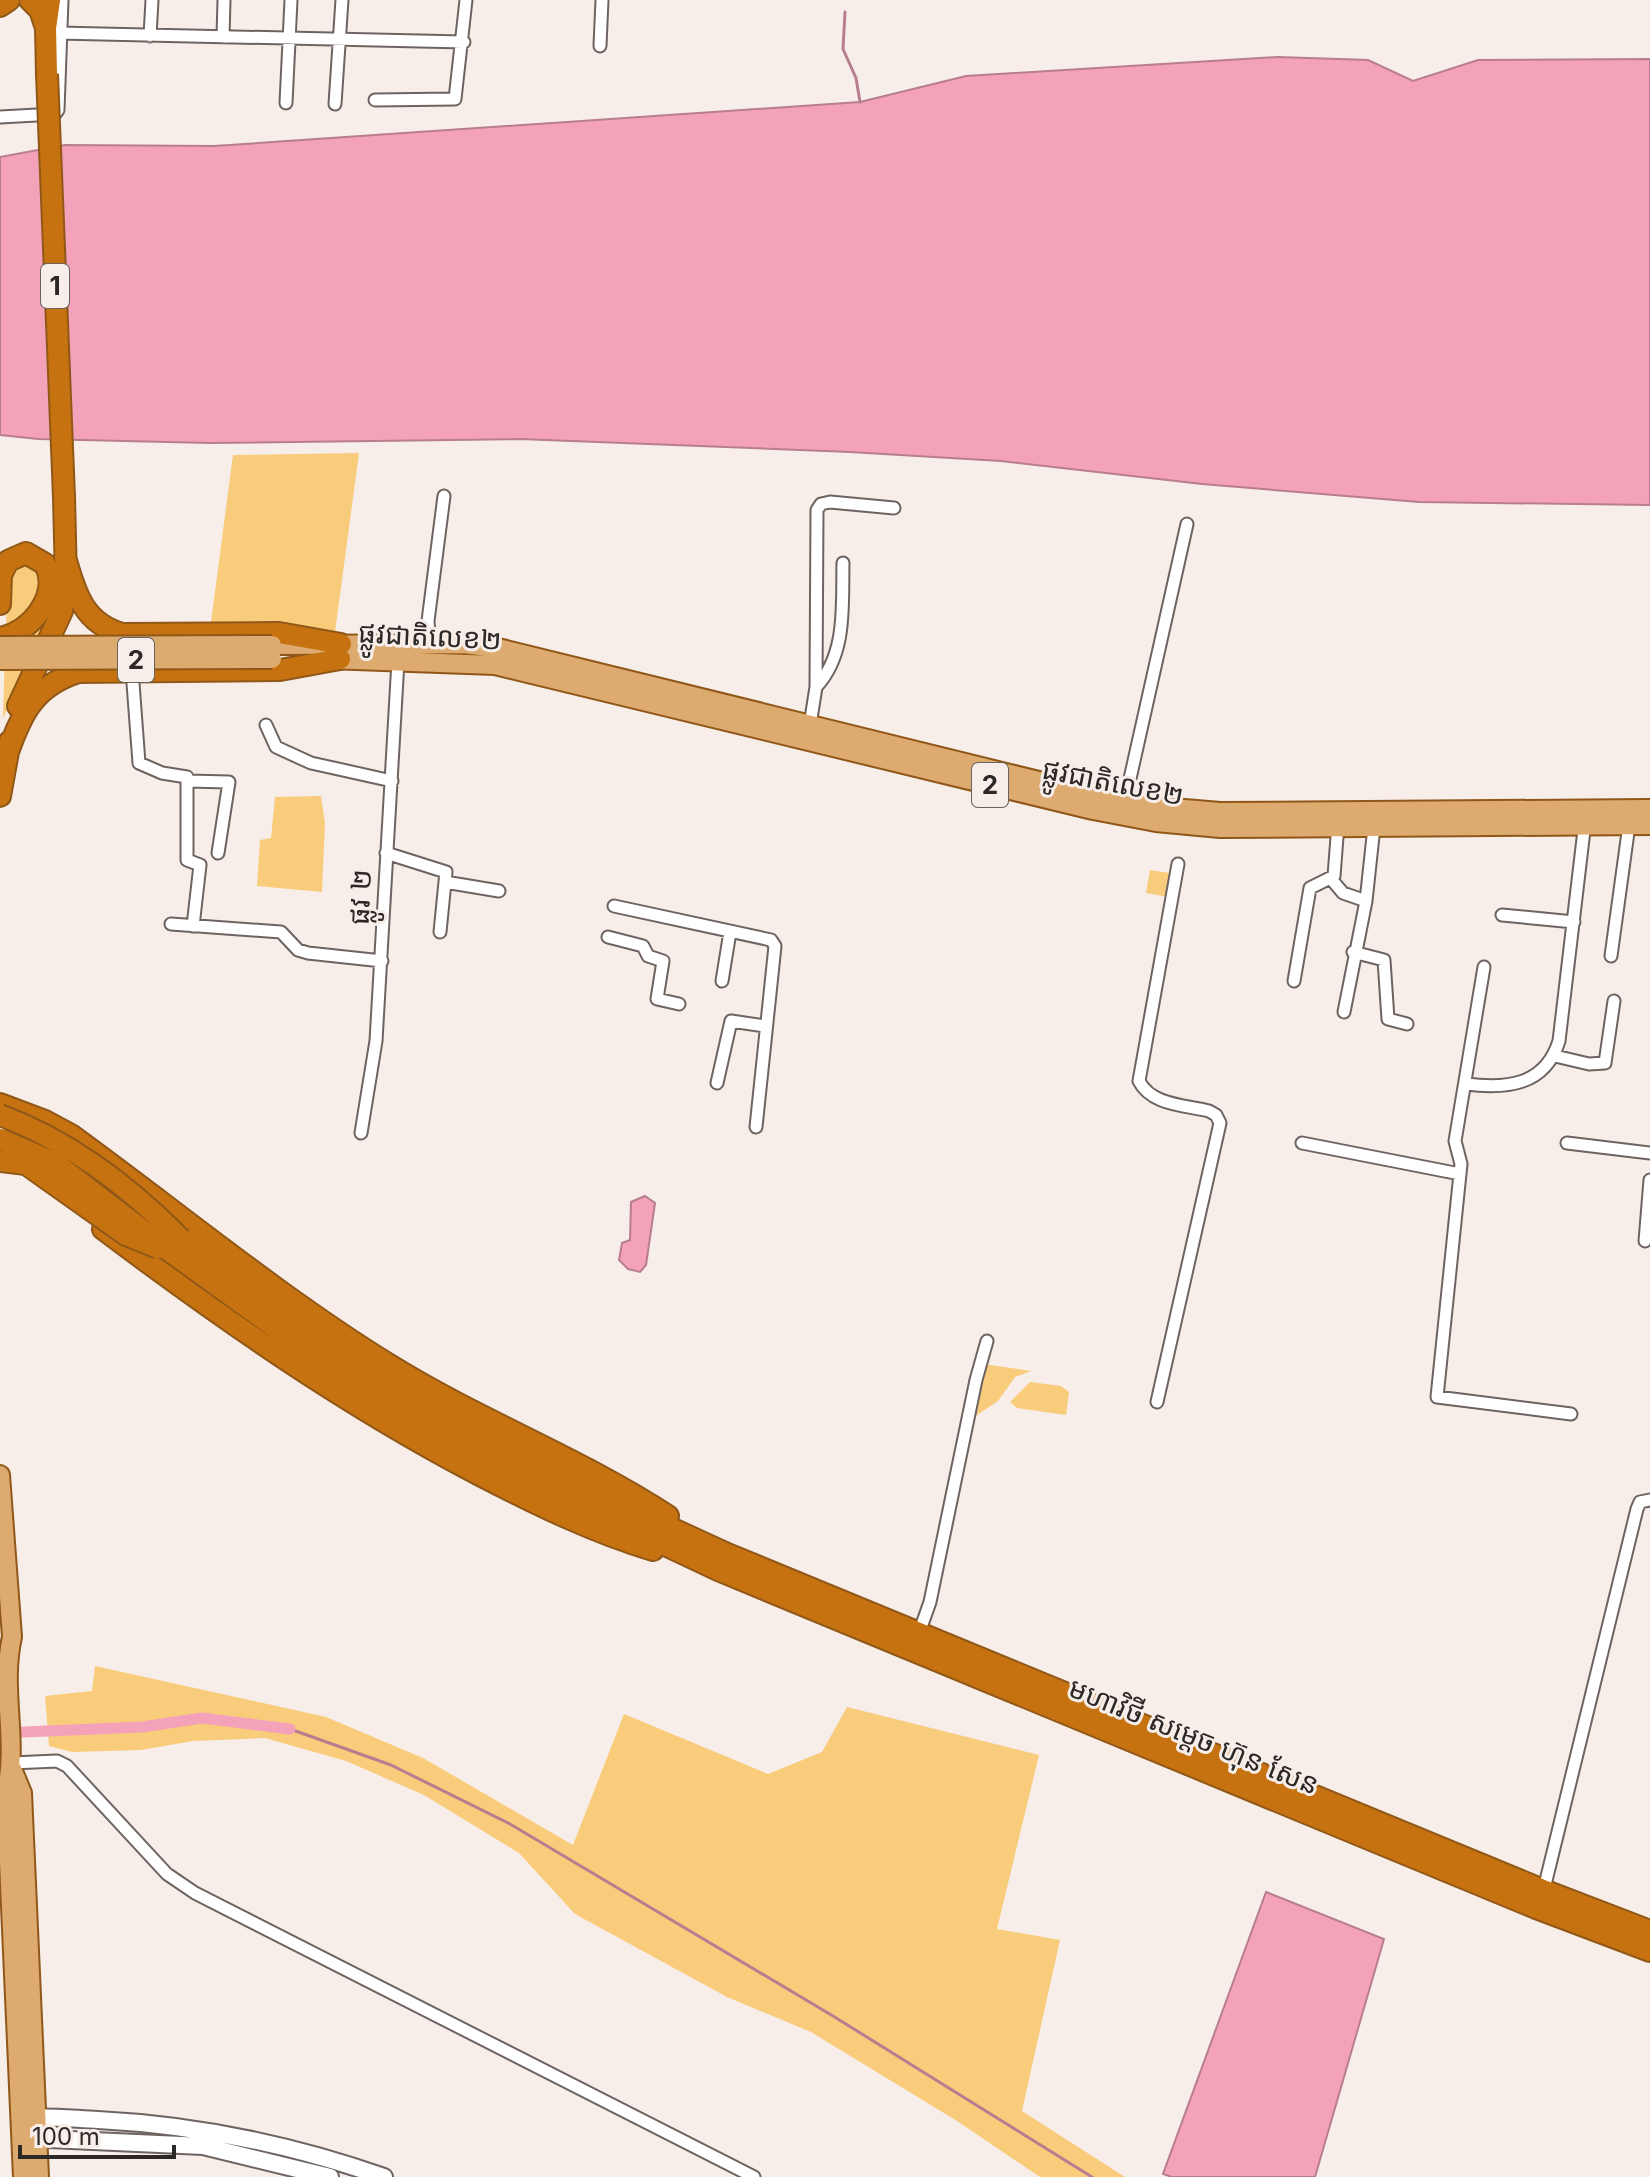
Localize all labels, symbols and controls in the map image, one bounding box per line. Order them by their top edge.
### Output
road number: 1 [41,264,69,308]
street label: ផ្លូវជាតិលេខ២ [357,615,503,665]
road number: 2 [118,638,154,682]
street label: ផ្លូវជាតិលេខ២ [1038,752,1187,821]
road number: 2 [972,763,1008,807]
street label: ផ្លូវ ២ [342,868,387,926]
street label: មហាវិថី សម្តេច ហ៊ុន សែន [1063,1669,1324,1803]
scale bar [20,2109,174,2159]
text: 100 m [32,2122,100,2151]

